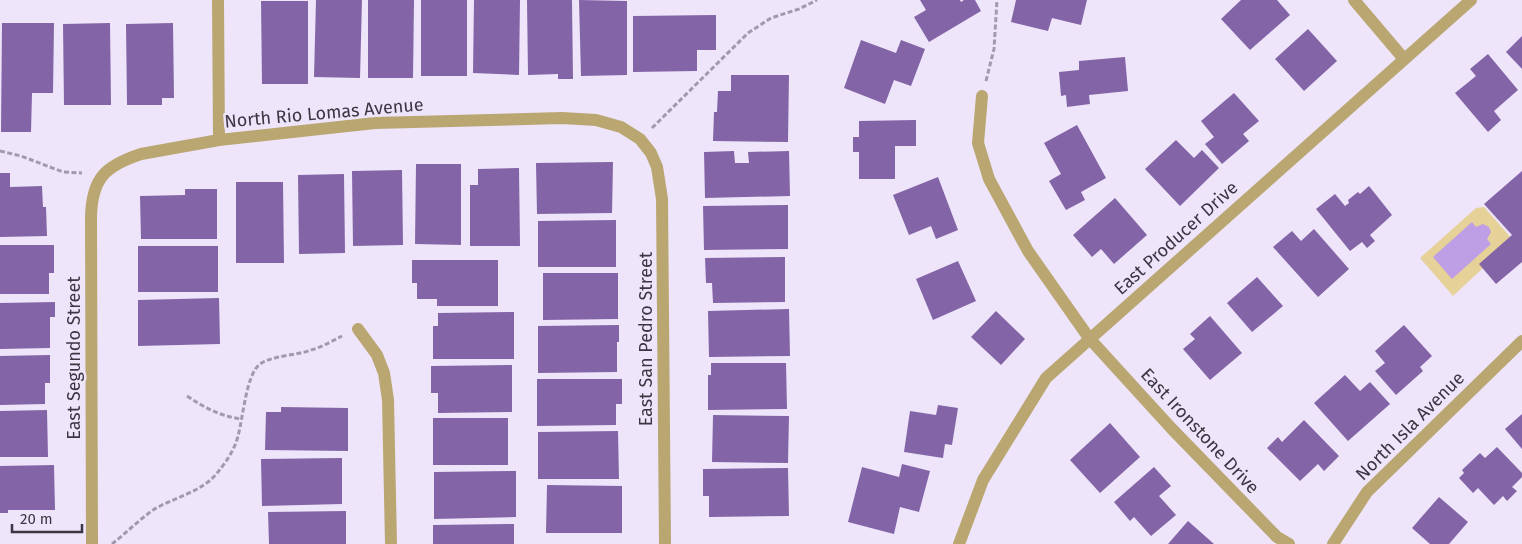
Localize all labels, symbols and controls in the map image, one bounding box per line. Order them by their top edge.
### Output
street label: North Rio Lomas Avenue [224,93,424,133]
street label: East Producer Drive [1110,177,1242,299]
street label: East San Pedro Street [635,251,657,426]
street label: East Segundo Street [63,276,85,440]
street label: East Ironstone Drive [1136,364,1264,498]
street label: North Isla Avenue [1351,367,1469,485]
scale bar [12,502,82,534]
text: 20 m [20,510,53,528]

